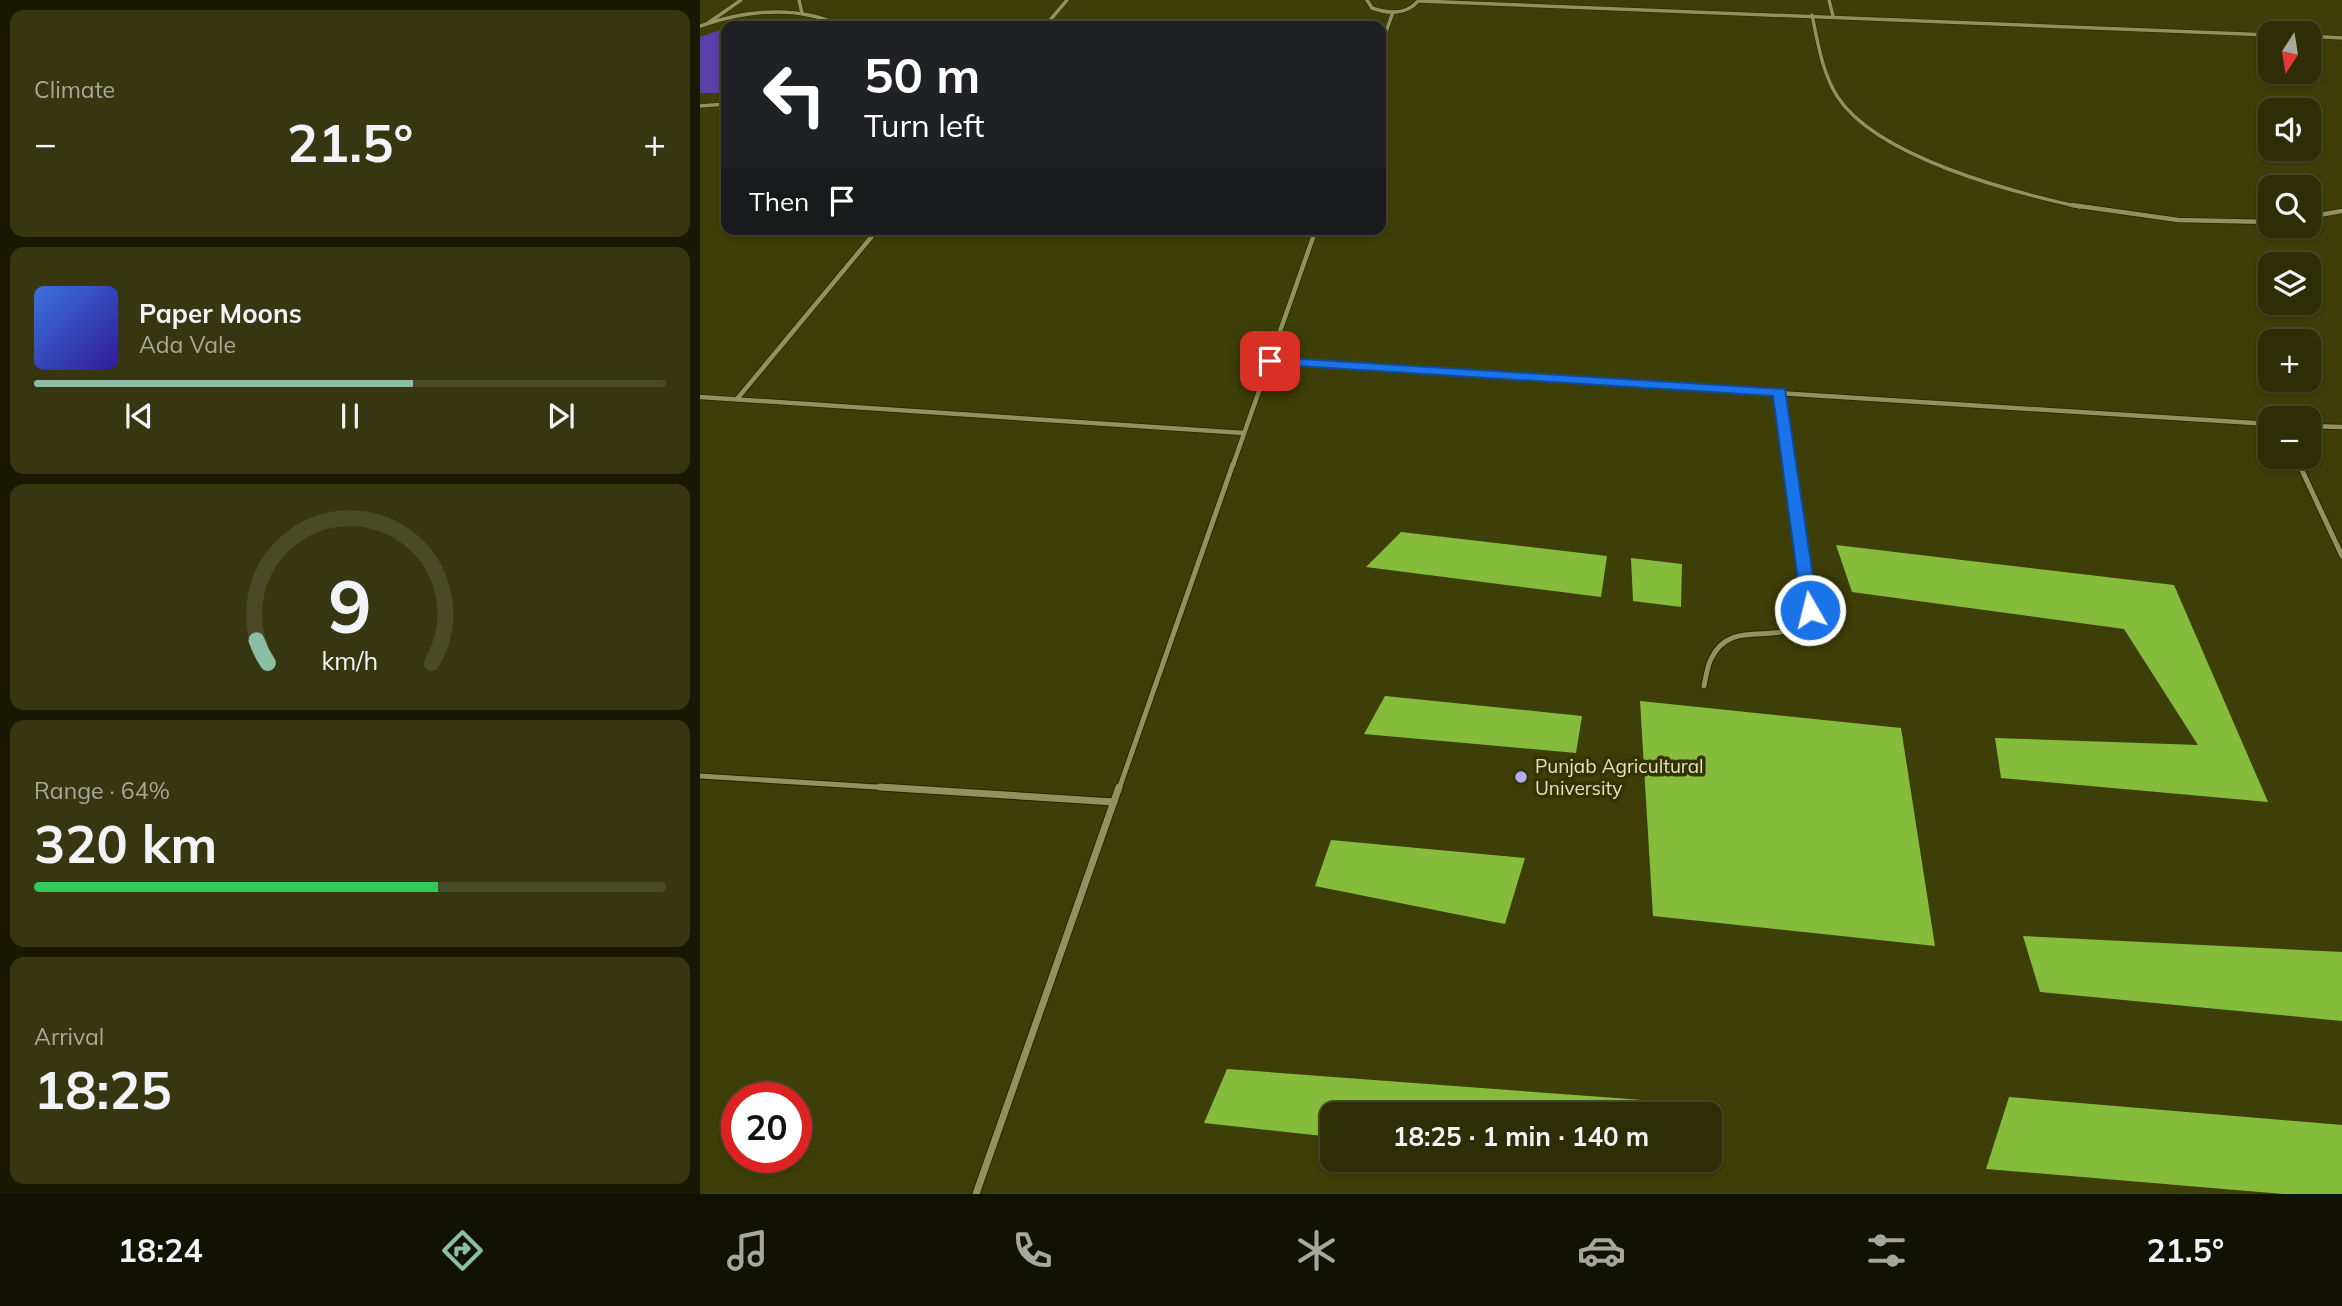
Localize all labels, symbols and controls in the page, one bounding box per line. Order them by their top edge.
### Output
north arrow [2258,21,2320,84]
map controls [2258,21,2321,469]
text: 50 m [864,44,980,105]
icon: left [749,49,840,140]
text: Climate [34,75,115,104]
button: sound [2258,98,2321,161]
text: Turn left [864,105,984,145]
text: 21.5° [287,110,413,175]
text: − [34,119,57,167]
text: + [643,119,666,167]
button: search [2258,175,2321,238]
icon: arrive [823,182,861,220]
text: Then [749,185,809,218]
button: layers [2258,252,2321,315]
text: Paper Moons [139,297,302,330]
button: + [2258,329,2321,392]
text: Ada Vale [139,330,236,359]
pin [1240,331,1300,391]
icon: arrive [1251,342,1289,380]
icon: previous [120,397,158,435]
icon: pause [331,397,369,435]
icon: next [542,397,580,435]
button: − [2258,406,2321,469]
text: 9 [328,560,372,651]
position arrow [1773,573,1847,647]
text: km/h [322,645,378,676]
place label: Punjab Agricultural University [1535,754,1704,800]
marker: Punjab Agricultural University [1513,769,1529,785]
text: Range · 64% [34,776,170,805]
text: 320 km [34,811,217,876]
text: Arrival [34,1022,104,1051]
text: 18:25 [34,1057,172,1122]
speed limit sign: 20 [721,1082,812,1173]
text: 18:25 · 1 min · 140 m [1393,1120,1649,1153]
icon: directions [438,1226,487,1275]
icon: music [723,1226,772,1275]
icon: phone [1008,1226,1057,1275]
icon: climate [1292,1226,1341,1275]
icon: car [1577,1226,1626,1275]
icon: filters [1862,1226,1911,1275]
text: 18:24 [118,1230,203,1270]
text: 21.5° [2146,1230,2224,1270]

